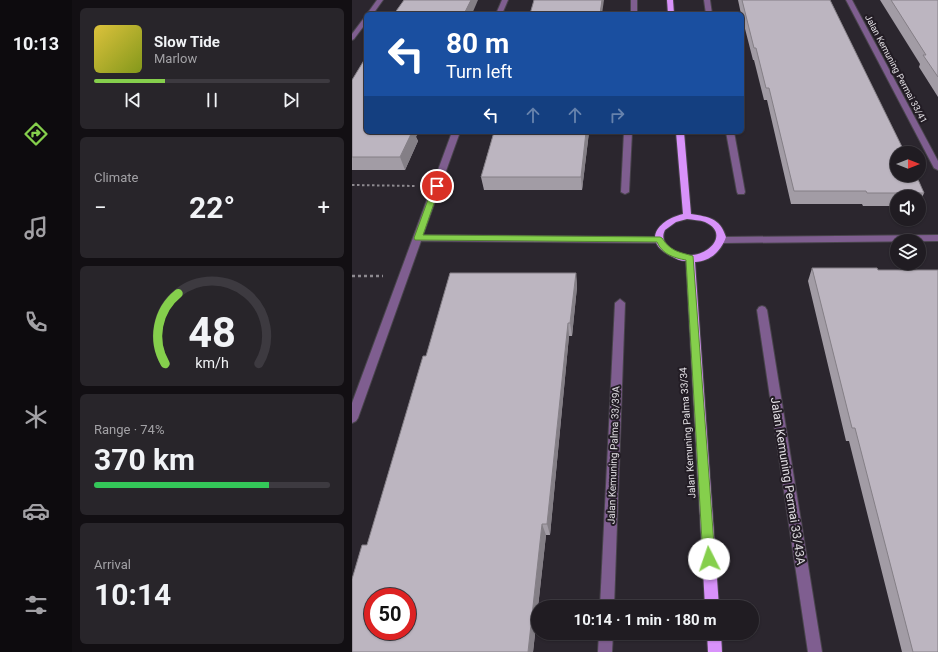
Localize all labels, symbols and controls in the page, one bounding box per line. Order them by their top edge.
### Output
street label: Jalan Kemuning Permai 33/41 [863,13,929,125]
text: 80 m [446,27,509,60]
icon: left [380,28,432,80]
text: 10:13 [13,33,59,54]
text: Slow Tide [154,33,220,51]
text: Marlow [154,51,197,66]
text: Turn left [446,61,512,82]
icon: previous [122,89,144,111]
icon: pause [201,89,223,111]
icon: next [280,89,302,111]
icon: left [480,104,502,126]
icon: ahead [522,104,544,126]
icon: ahead [564,104,586,126]
icon: right [606,104,628,126]
icon: directions [22,120,50,148]
north arrow [890,146,926,182]
map controls [890,146,926,270]
pin [420,169,454,203]
text: Climate [94,170,138,185]
icon: arrive [426,175,448,197]
text: 22° [189,190,235,225]
button: sound [890,190,926,226]
text: − [94,195,107,220]
text: + [318,195,330,220]
icon: music [22,214,50,242]
button: layers [890,234,926,270]
icon: phone [22,308,50,336]
text: 48 [188,308,236,357]
text: km/h [195,355,229,371]
street label: Jalan Kemuning Palma 33/34 [677,367,698,499]
street label: Jalan Kemuning Palma 33/39A [606,385,621,524]
street label: Jalan Kemuning Permai 33/43A [768,396,808,566]
icon: climate [22,403,50,431]
text: Range · 74% [94,422,164,437]
text: 370 km [94,442,195,477]
icon: car [22,497,50,525]
position arrow [688,538,730,580]
text: Arrival [94,557,131,572]
text: 10:14 [94,577,171,612]
speed limit sign: 50 [364,588,416,640]
icon: filters [22,591,50,619]
text: 10:14 · 1 min · 180 m [574,611,716,629]

